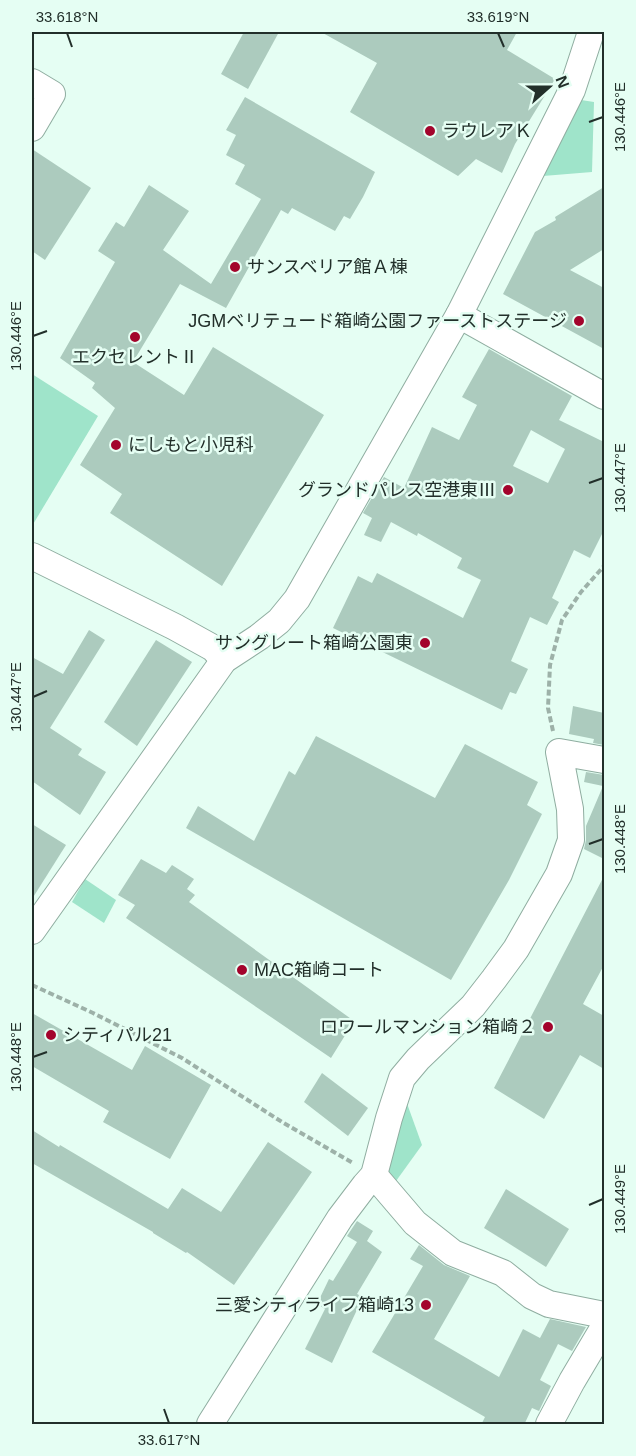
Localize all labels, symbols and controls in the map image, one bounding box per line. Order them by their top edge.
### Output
text: 33.618°N [36,8,98,25]
text: 33.619°N [467,8,529,25]
north arrow [519,57,579,117]
text: N [553,73,573,90]
text: 130.446°E [611,82,628,152]
place label: ラウレアＫ [442,121,532,141]
marker: ラウレアＫ [423,124,437,138]
place label: サンスベリア館Ａ棟 [247,257,407,277]
marker: サンスベリア館Ａ棟 [228,260,242,274]
text: 130.446°E [7,301,24,371]
place label: JGMベリテュード箱崎公園ファーストステージ [188,311,567,331]
marker: JGMベリテュード箱崎公園ファーストステージ [572,314,586,328]
marker: エクセレントⅡ [128,330,142,344]
place label: エクセレントⅡ [72,347,198,367]
place label: にしもと小児科 [128,435,254,455]
marker: にしもと小児科 [109,438,123,452]
text: 130.447°E [611,443,628,513]
place label: グランドパレス空港東Ⅲ [298,480,496,500]
marker: グランドパレス空港東Ⅲ [501,483,515,497]
place label: サングレート箱崎公園東 [215,633,413,653]
marker: サングレート箱崎公園東 [418,636,432,650]
text: 130.447°E [7,662,24,732]
text: 130.448°E [611,804,628,874]
place label: MAC箱崎コート [254,960,384,980]
marker: MAC箱崎コート [235,963,249,977]
place label: ロワールマンション箱崎２ [320,1017,536,1037]
marker: ロワールマンション箱崎２ [541,1020,555,1034]
text: 130.448°E [7,1022,24,1092]
place label: シティパル21 [63,1025,172,1045]
marker: シティパル21 [44,1028,58,1042]
text: 130.449°E [611,1164,628,1234]
place label: 三愛シティライフ箱崎13 [215,1295,414,1315]
marker: 三愛シティライフ箱崎13 [419,1298,433,1312]
text: 33.617°N [138,1431,200,1448]

